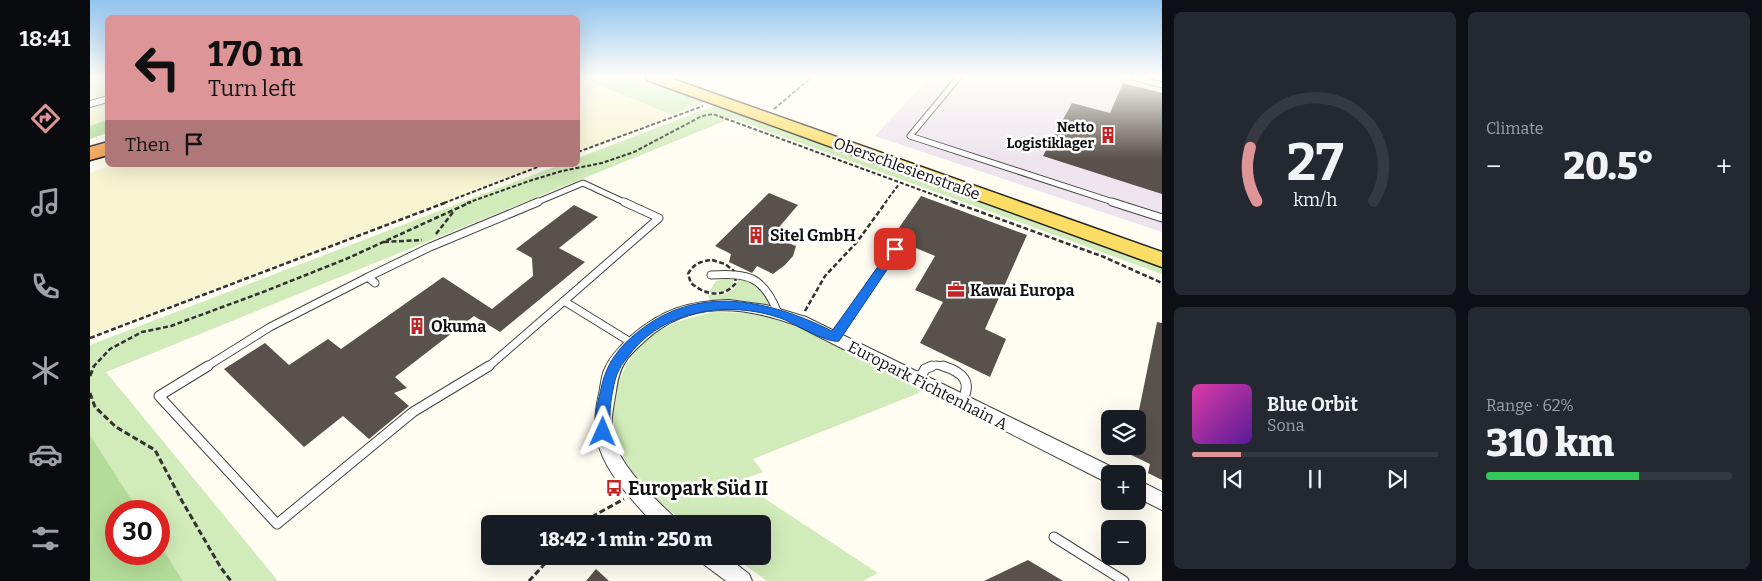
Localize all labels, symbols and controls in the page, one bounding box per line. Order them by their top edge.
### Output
text: 18:41 [20,25,70,52]
text: 170 m [208,33,303,75]
icon: left [125,35,190,100]
text: Turn left [208,75,296,102]
icon: directions [28,101,63,136]
place label: Netto Logistiklager [1007,119,1094,152]
text: Climate [1486,119,1544,138]
building icon: Netto Logistiklager [1098,125,1118,145]
icon: arrive [180,130,208,158]
text: 27 [1287,131,1344,194]
text: Then [125,133,170,156]
street label: Oberschlesienstraße [831,133,983,204]
text: 20.5° [1563,143,1654,189]
text: − [1486,150,1501,183]
text: + [1716,150,1732,183]
icon: music [28,185,63,220]
text: km/h [1293,189,1337,211]
building icon: Sitel GmbH [746,225,766,245]
place label: Sitel GmbH [770,226,856,245]
pin [874,228,916,270]
icon: arrive [881,235,909,263]
icon: phone [28,269,63,304]
office icon: Kawai Europa [946,280,966,300]
place label: Kawai Europa [970,281,1074,300]
building icon: Okuma [407,316,427,336]
place label: Okuma [431,317,486,336]
street label: Europark Fichtenhain A [845,337,1011,434]
icon: climate [28,353,63,388]
text: Blue Orbit [1267,393,1358,416]
text: Range · 62% [1486,396,1574,415]
position arrow [576,405,628,457]
map controls [1101,410,1146,565]
button: layers [1101,410,1146,455]
text: Sona [1267,416,1304,435]
text: 310 km [1486,420,1614,466]
icon: car [28,437,63,472]
button: + [1101,465,1146,510]
icon: previous [1219,465,1247,493]
icon: pause [1301,465,1329,493]
icon: next [1383,465,1411,493]
place label: Europark Süd II [628,477,768,500]
bus stop icon: Europark Süd II [604,478,624,498]
speed limit sign: 30 [105,500,170,565]
button: − [1101,520,1146,565]
icon: filters [28,521,63,556]
text: 18:42 · 1 min · 250 m [540,528,712,551]

